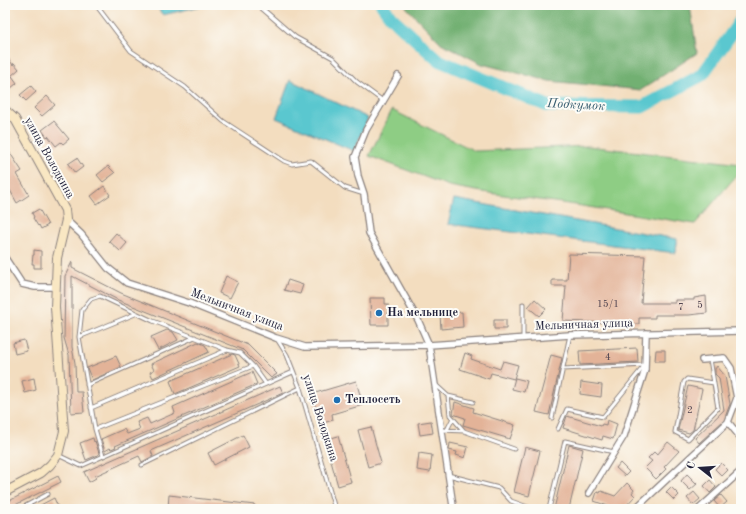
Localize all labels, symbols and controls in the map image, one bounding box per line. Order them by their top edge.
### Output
water label: Подкумок [546,97,605,113]
street label: улица Володкина [22,115,76,201]
street label: Мельничная улица [189,287,285,333]
house number: 15/1 [597,299,619,309]
house number: 5 [697,300,703,310]
house number: 7 [678,302,684,312]
place label: На мельнице [387,307,458,319]
marker: На мельнице [374,308,384,318]
street label: Мельничная улица [535,317,633,333]
house number: 4 [605,352,611,362]
street label: улица Володкина [300,373,340,463]
place label: Теплосеть [345,394,401,406]
marker: Теплосеть [332,395,342,405]
house number: 2 [687,405,693,415]
north arrow [680,448,720,488]
text: С [686,460,698,471]

